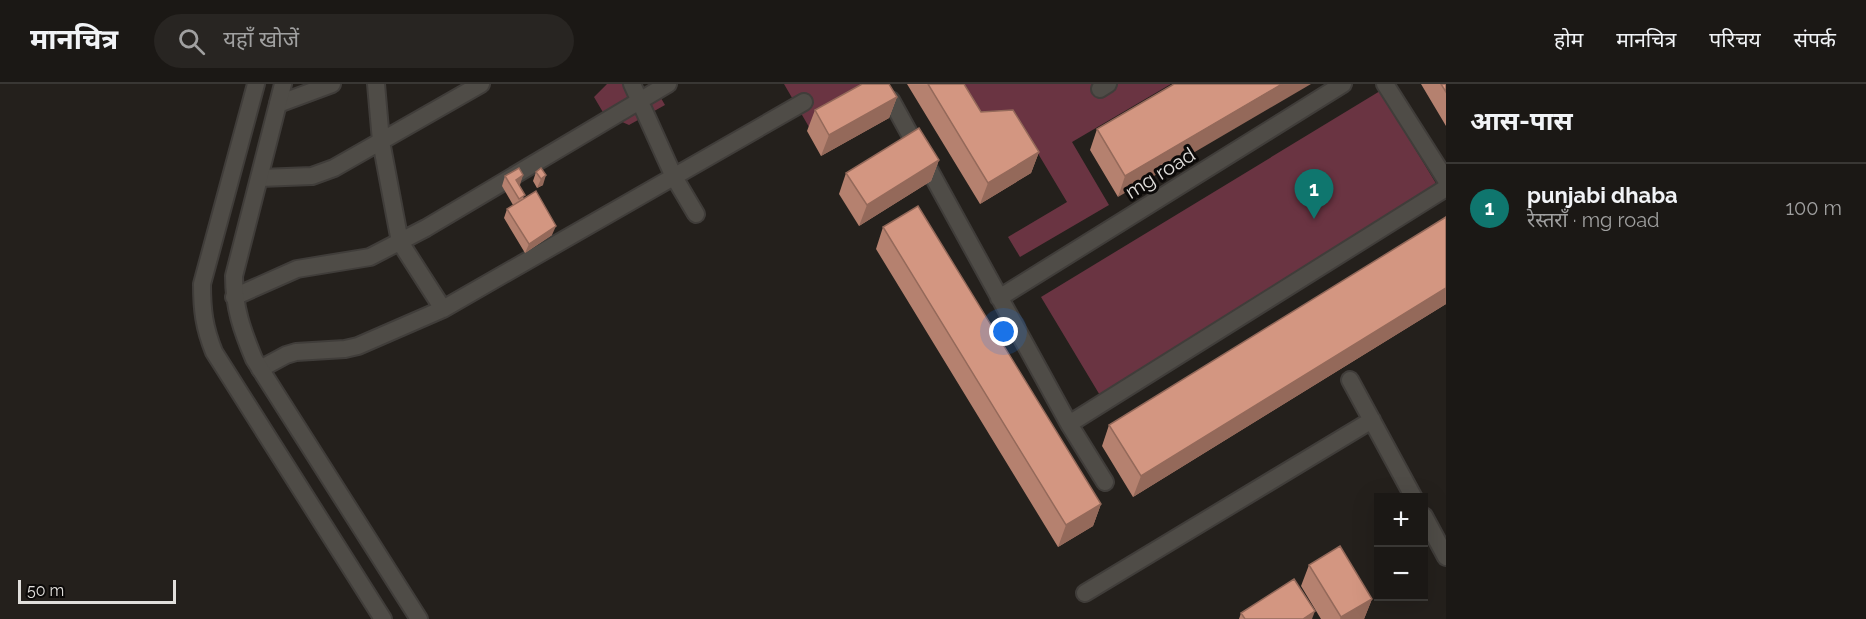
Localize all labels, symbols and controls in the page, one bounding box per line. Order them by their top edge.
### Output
search box [154,14,574,68]
text: मानचित्र [30,23,118,56]
icon: search [175,25,208,58]
text: यहाँ खोजें [223,26,299,52]
text: होम [1554,27,1583,52]
text: मानचित्र [1616,27,1676,52]
text: परिचय [1709,27,1761,52]
text: संपर्क [1794,27,1836,52]
text: आस-पास [1470,106,1573,136]
street label: mg road [1121,142,1199,204]
pin: 1 [1294,170,1334,219]
text: punjabi dhaba [1527,182,1678,208]
text: 1 [1485,196,1494,220]
text: 100 m [1785,196,1842,220]
text: रेस्तराँ · mg road [1527,208,1659,232]
your location [989,317,1018,346]
map controls [1374,493,1428,601]
button: + [1374,493,1428,547]
button: − [1374,547,1428,601]
scale bar [18,577,176,604]
text: 50 m [27,581,64,600]

